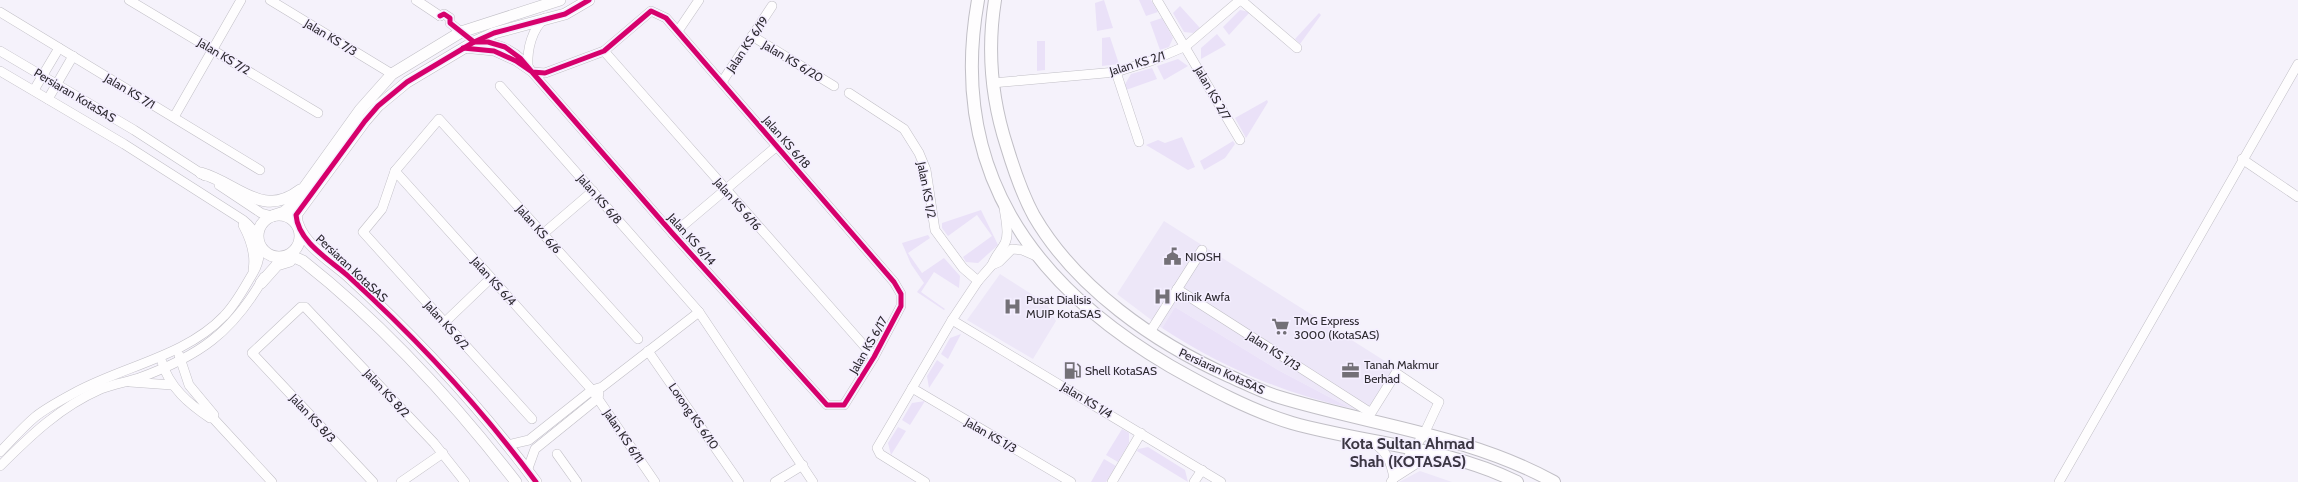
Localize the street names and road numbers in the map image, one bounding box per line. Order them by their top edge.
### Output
street label: Jalan KS 6/19 [722,13,771,76]
street label: Jalan KS 7/3 [301,15,360,59]
street label: Jalan KS 7/2 [194,34,253,78]
street label: Jalan KS 6/20 [759,36,826,85]
street label: Jalan KS 2/1 [1106,47,1167,79]
street label: Jalan KS 2/7 [1191,63,1234,122]
street label: Persiaran KotaSAS [31,65,119,125]
street label: Jalan KS 7/1 [101,70,158,112]
street label: Jalan KS 6/18 [759,112,814,171]
street label: Jalan KS 1/2 [914,160,940,220]
street label: Jalan KS 6/8 [574,170,626,227]
street label: Jalan KS 6/16 [711,174,765,233]
street label: Jalan KS 6/6 [513,201,565,257]
street label: Jalan KS 6/14 [664,209,719,268]
street label: Persiaran KotaSAS [313,231,391,305]
street label: Jalan KS 6/4 [468,253,520,308]
street label: Jalan KS 6/2 [421,297,473,352]
street label: Jalan KS 6/17 [845,314,890,377]
street label: Jalan KS 1/13 [1243,327,1304,374]
street label: Persiaran KotaSAS [1177,345,1267,397]
street label: Jalan KS 8/2 [360,365,413,420]
street label: Jalan KS 1/4 [1058,378,1116,421]
street label: Lorong KS 6/10 [666,380,722,452]
street label: Jalan KS 8/3 [286,390,339,445]
street label: Jalan KS 6/11 [600,405,647,466]
street label: Jalan KS 1/3 [962,414,1020,456]

